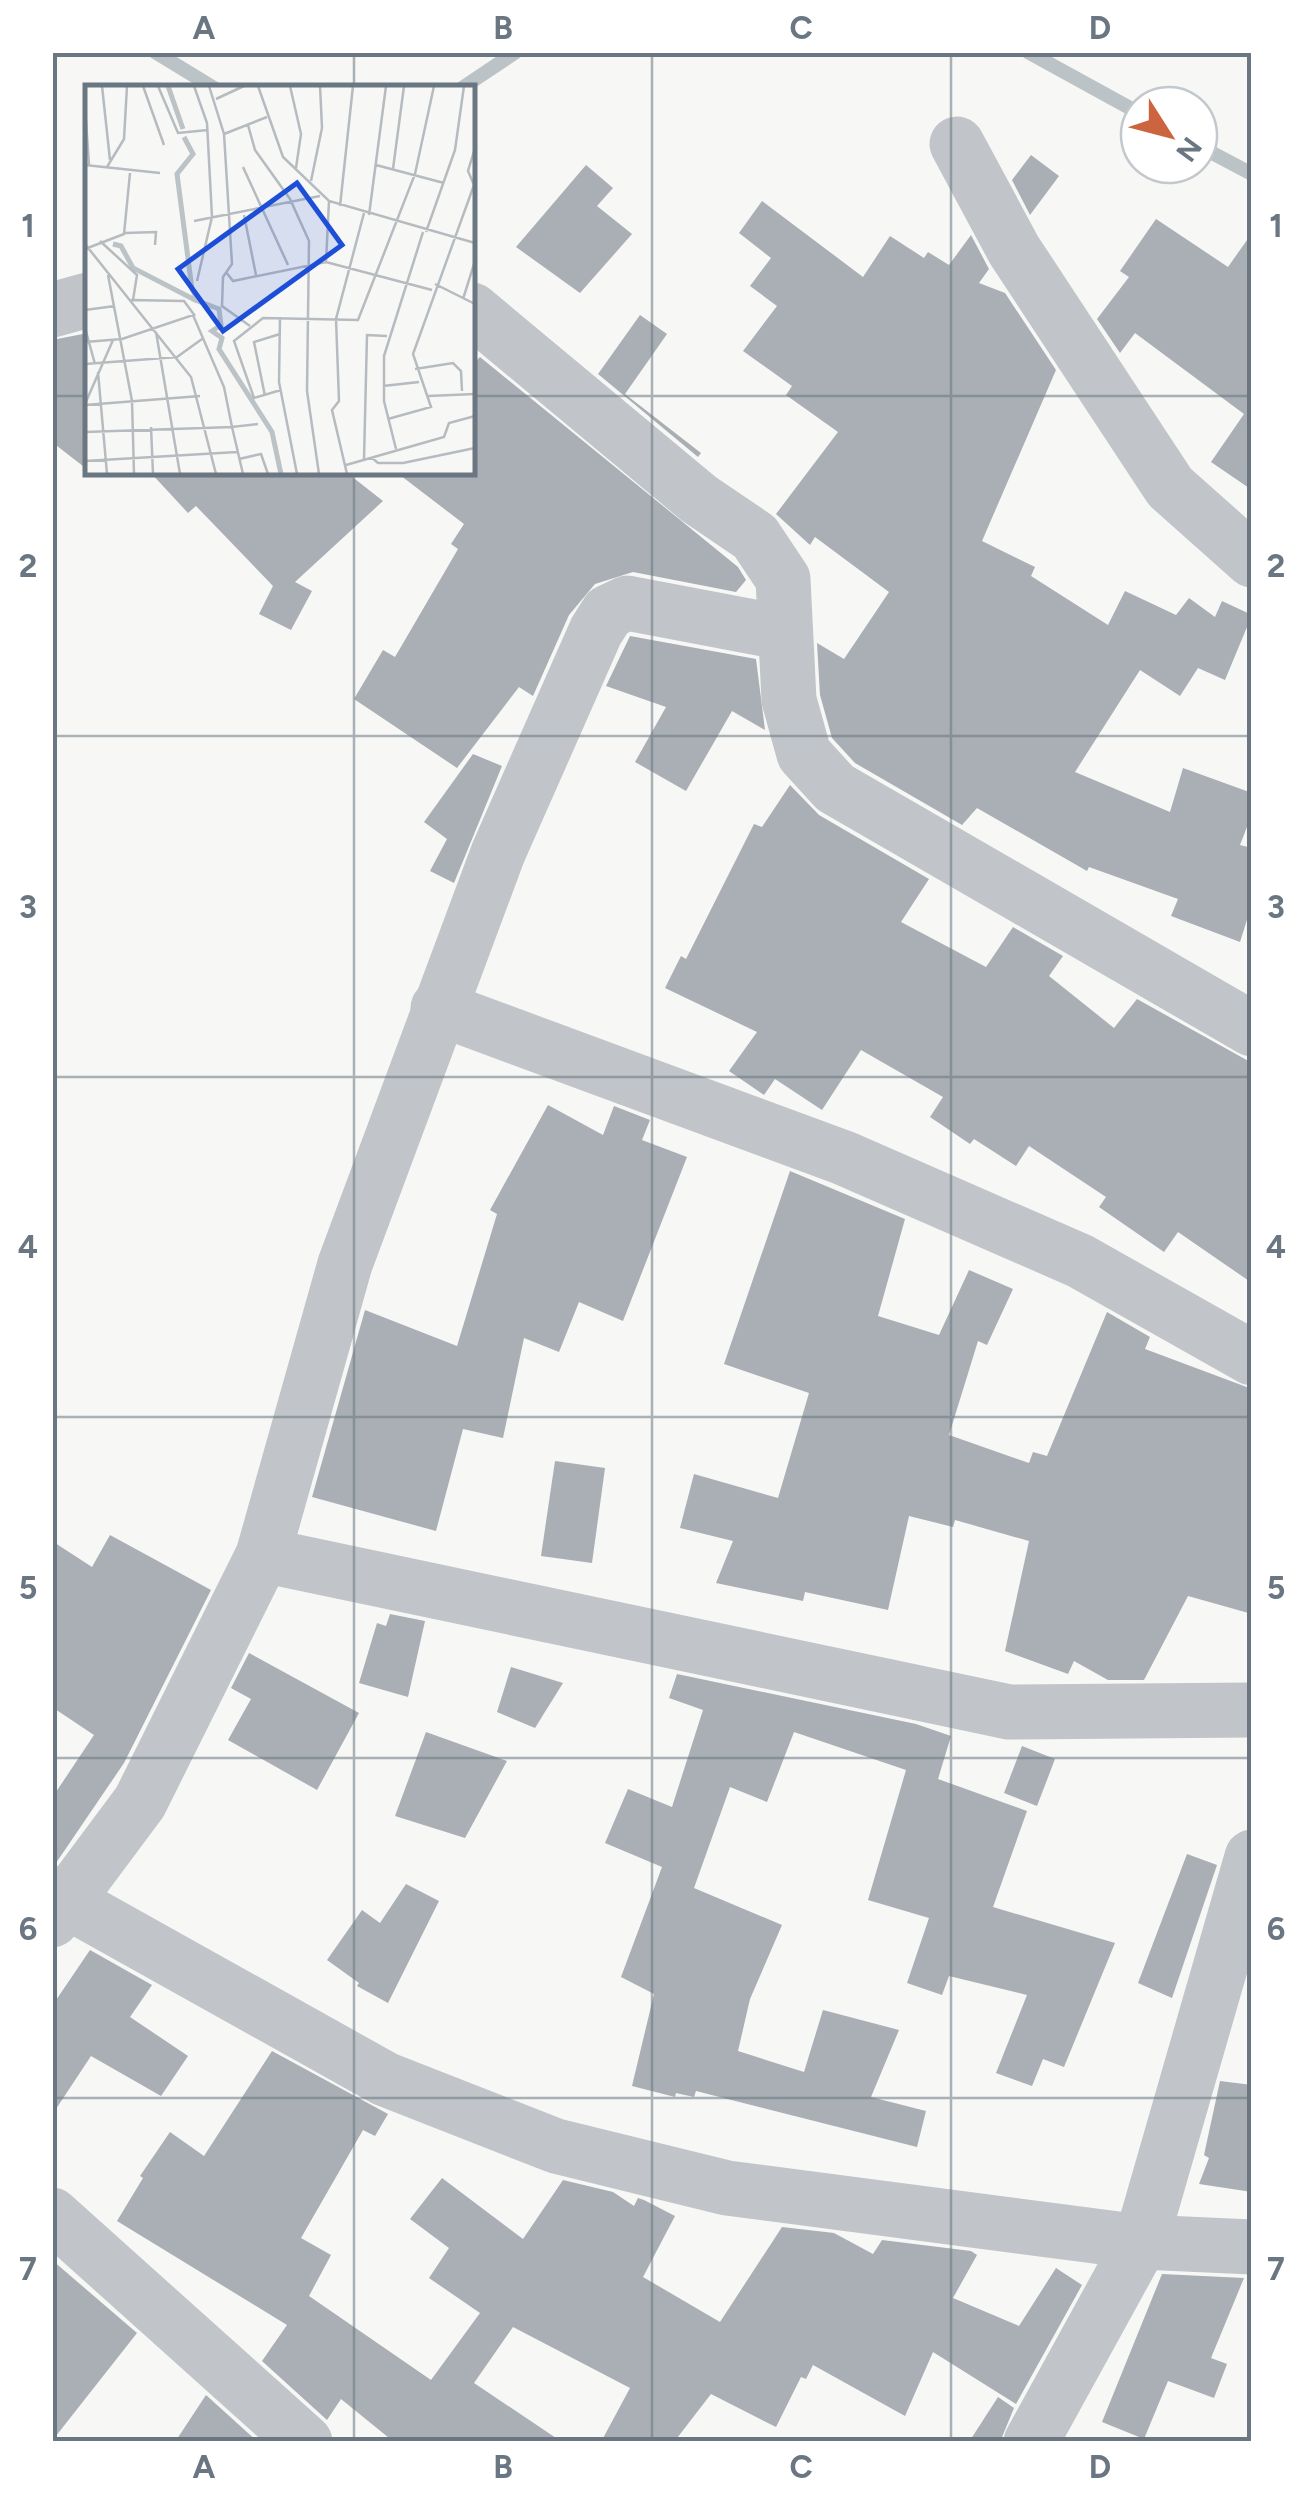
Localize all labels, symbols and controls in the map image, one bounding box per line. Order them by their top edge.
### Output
text: A [193,9,216,47]
text: B [493,9,513,47]
text: C [789,9,813,47]
text: D [1089,9,1111,47]
inset map [85,85,475,475]
north arrow [1119,85,1219,185]
text: N [1169,131,1209,168]
text: 1 [21,207,35,245]
text: 1 [1269,207,1283,245]
text: 2 [19,547,37,585]
text: 2 [1267,547,1285,585]
text: 3 [19,888,37,926]
text: 3 [1267,888,1285,926]
text: 4 [18,1228,38,1266]
text: 4 [1266,1228,1286,1266]
text: 5 [19,1569,37,1607]
text: 5 [1267,1569,1285,1607]
text: 6 [19,1910,37,1948]
text: 6 [1267,1910,1285,1948]
text: 7 [19,2250,37,2288]
text: 7 [1267,2250,1285,2288]
text: A [193,2448,216,2486]
text: B [493,2448,513,2486]
text: C [789,2448,813,2486]
text: D [1089,2448,1111,2486]

